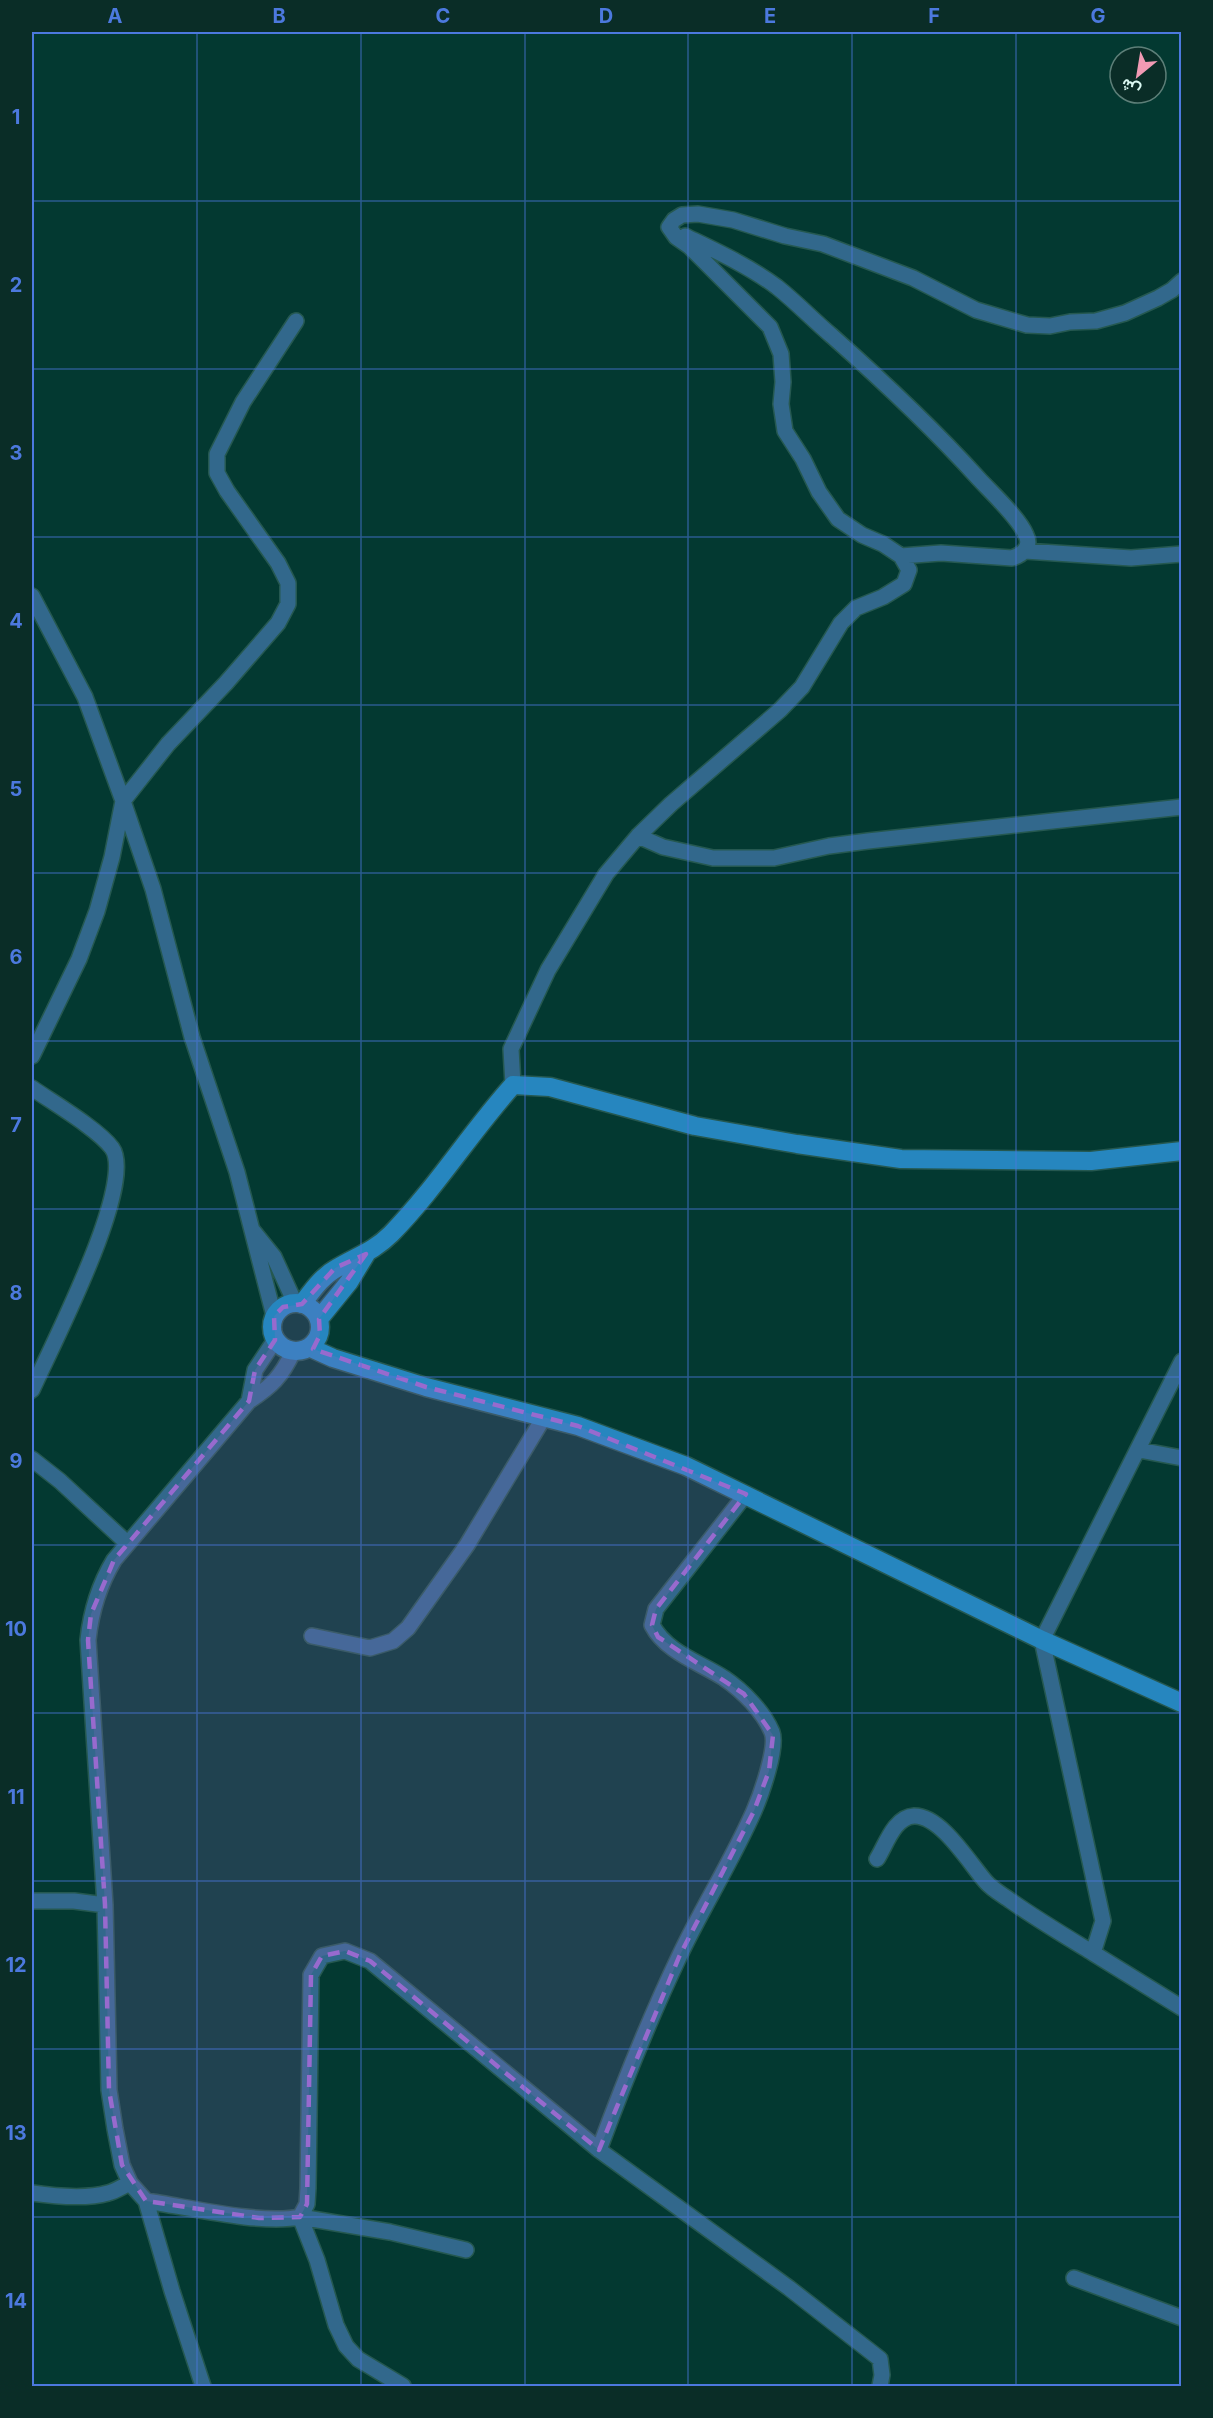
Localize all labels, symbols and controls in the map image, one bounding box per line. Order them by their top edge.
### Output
text: A [108,4,123,28]
text: B [272,4,286,28]
text: C [436,4,450,28]
text: D [599,4,613,28]
text: E [764,4,776,28]
text: F [928,4,940,28]
text: G [1090,4,1106,28]
north arrow [1108,45,1168,105]
text: ش [1117,75,1144,101]
text: 1 [12,105,20,129]
text: 2 [10,273,22,297]
text: 3 [10,441,22,465]
text: 4 [9,609,23,633]
text: 5 [10,777,22,801]
text: 6 [10,945,23,969]
text: 7 [10,1113,22,1137]
text: 8 [9,1281,23,1305]
text: 9 [10,1449,23,1473]
text: 10 [5,1617,27,1641]
text: 11 [7,1785,25,1809]
text: 12 [5,1953,27,1977]
text: 13 [5,2121,27,2145]
text: 14 [5,2289,27,2313]

